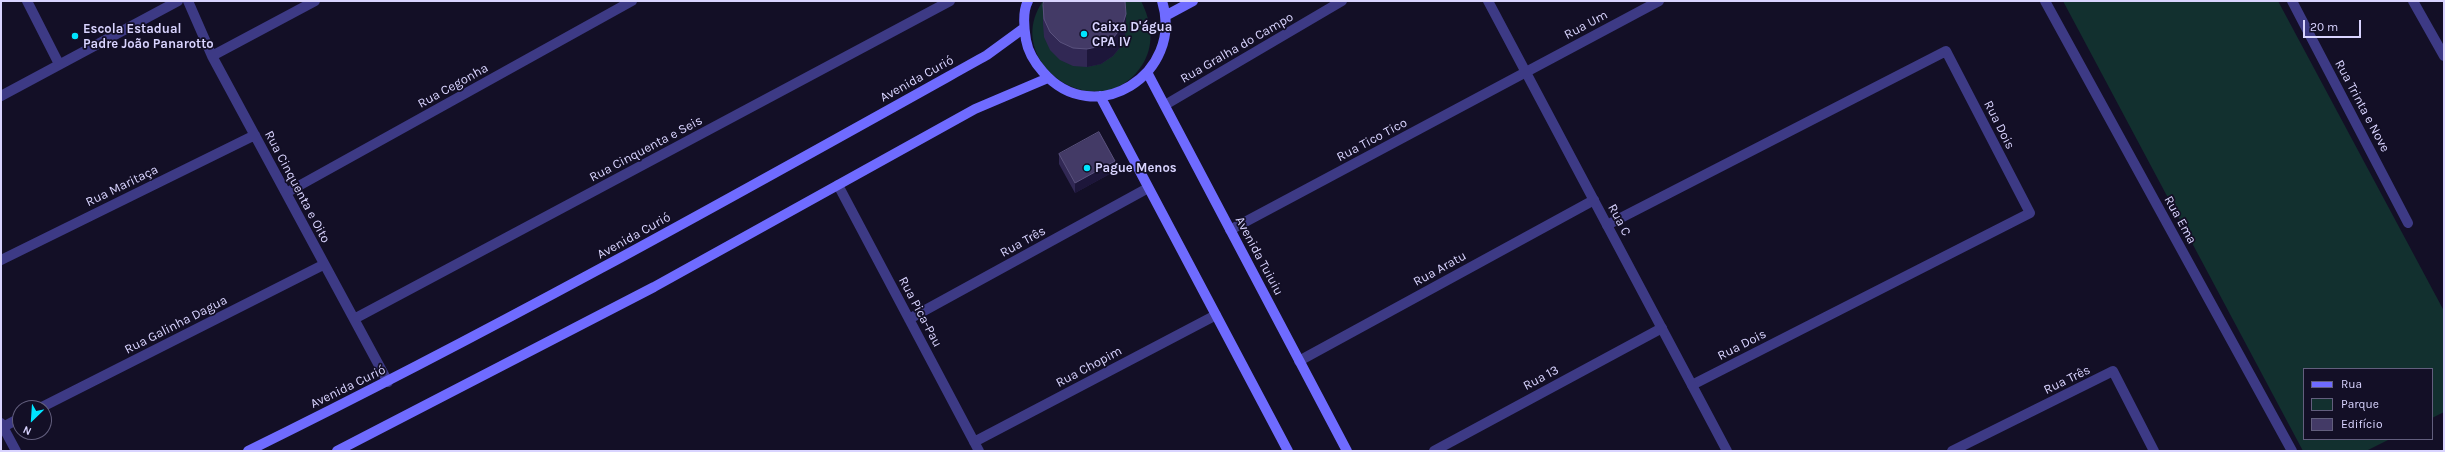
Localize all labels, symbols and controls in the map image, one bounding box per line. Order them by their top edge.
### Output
street label: Rua Um [1562,7,1610,43]
street label: Rua Gralha do Campo [1178,9,1296,87]
scale bar [2305,12,2363,38]
place label: Caixa D'água CPA IV [1092,19,1172,50]
text: 20 m [2310,20,2338,34]
place label: Escola Estadual Padre João Panarotto [83,21,214,52]
marker: Caixa D'água CPA IV [1079,29,1089,39]
marker: Escola Estadual Padre João Panarotto [70,31,80,41]
street label: Avenida Curió [878,52,956,106]
street label: Rua Trinta e Nove [2331,57,2393,155]
street label: Rua Cegonha [415,60,491,112]
street label: Rua Dois [1980,98,2018,152]
street label: Rua Cinquenta e Seis [587,113,705,185]
street label: Rua Tico Tico [1334,115,1410,165]
street label: Rua Cinquenta e Oito [261,128,333,246]
place label: Pague Menos [1095,160,1177,176]
street label: Rua Maritaça [83,162,161,210]
marker: Pague Menos [1082,163,1092,173]
street label: Rua Ema [2160,193,2200,247]
street label: Rua C [1604,201,1634,239]
street label: Avenida Curió [595,209,673,263]
street label: Avenida Tuiuiu [1232,214,1286,298]
street label: Rua Três [997,223,1049,261]
street label: Rua Aratu [1411,248,1469,290]
street label: Rua Pica-Pau [895,274,945,350]
street label: Rua Galinha Dagua [122,292,230,358]
street label: Rua Dois [1715,326,1769,364]
street label: Rua Chopim [1053,343,1125,391]
street label: Avenida Curió [308,362,388,412]
street label: Rua 13 [1521,362,1561,394]
street label: Rua Três [2041,362,2093,398]
legend [2303,368,2433,440]
text: Rua [2341,377,2362,391]
text: Parque [2341,397,2379,411]
north arrow [12,400,52,440]
text: Edifício [2341,417,2382,431]
text: N [21,423,33,438]

